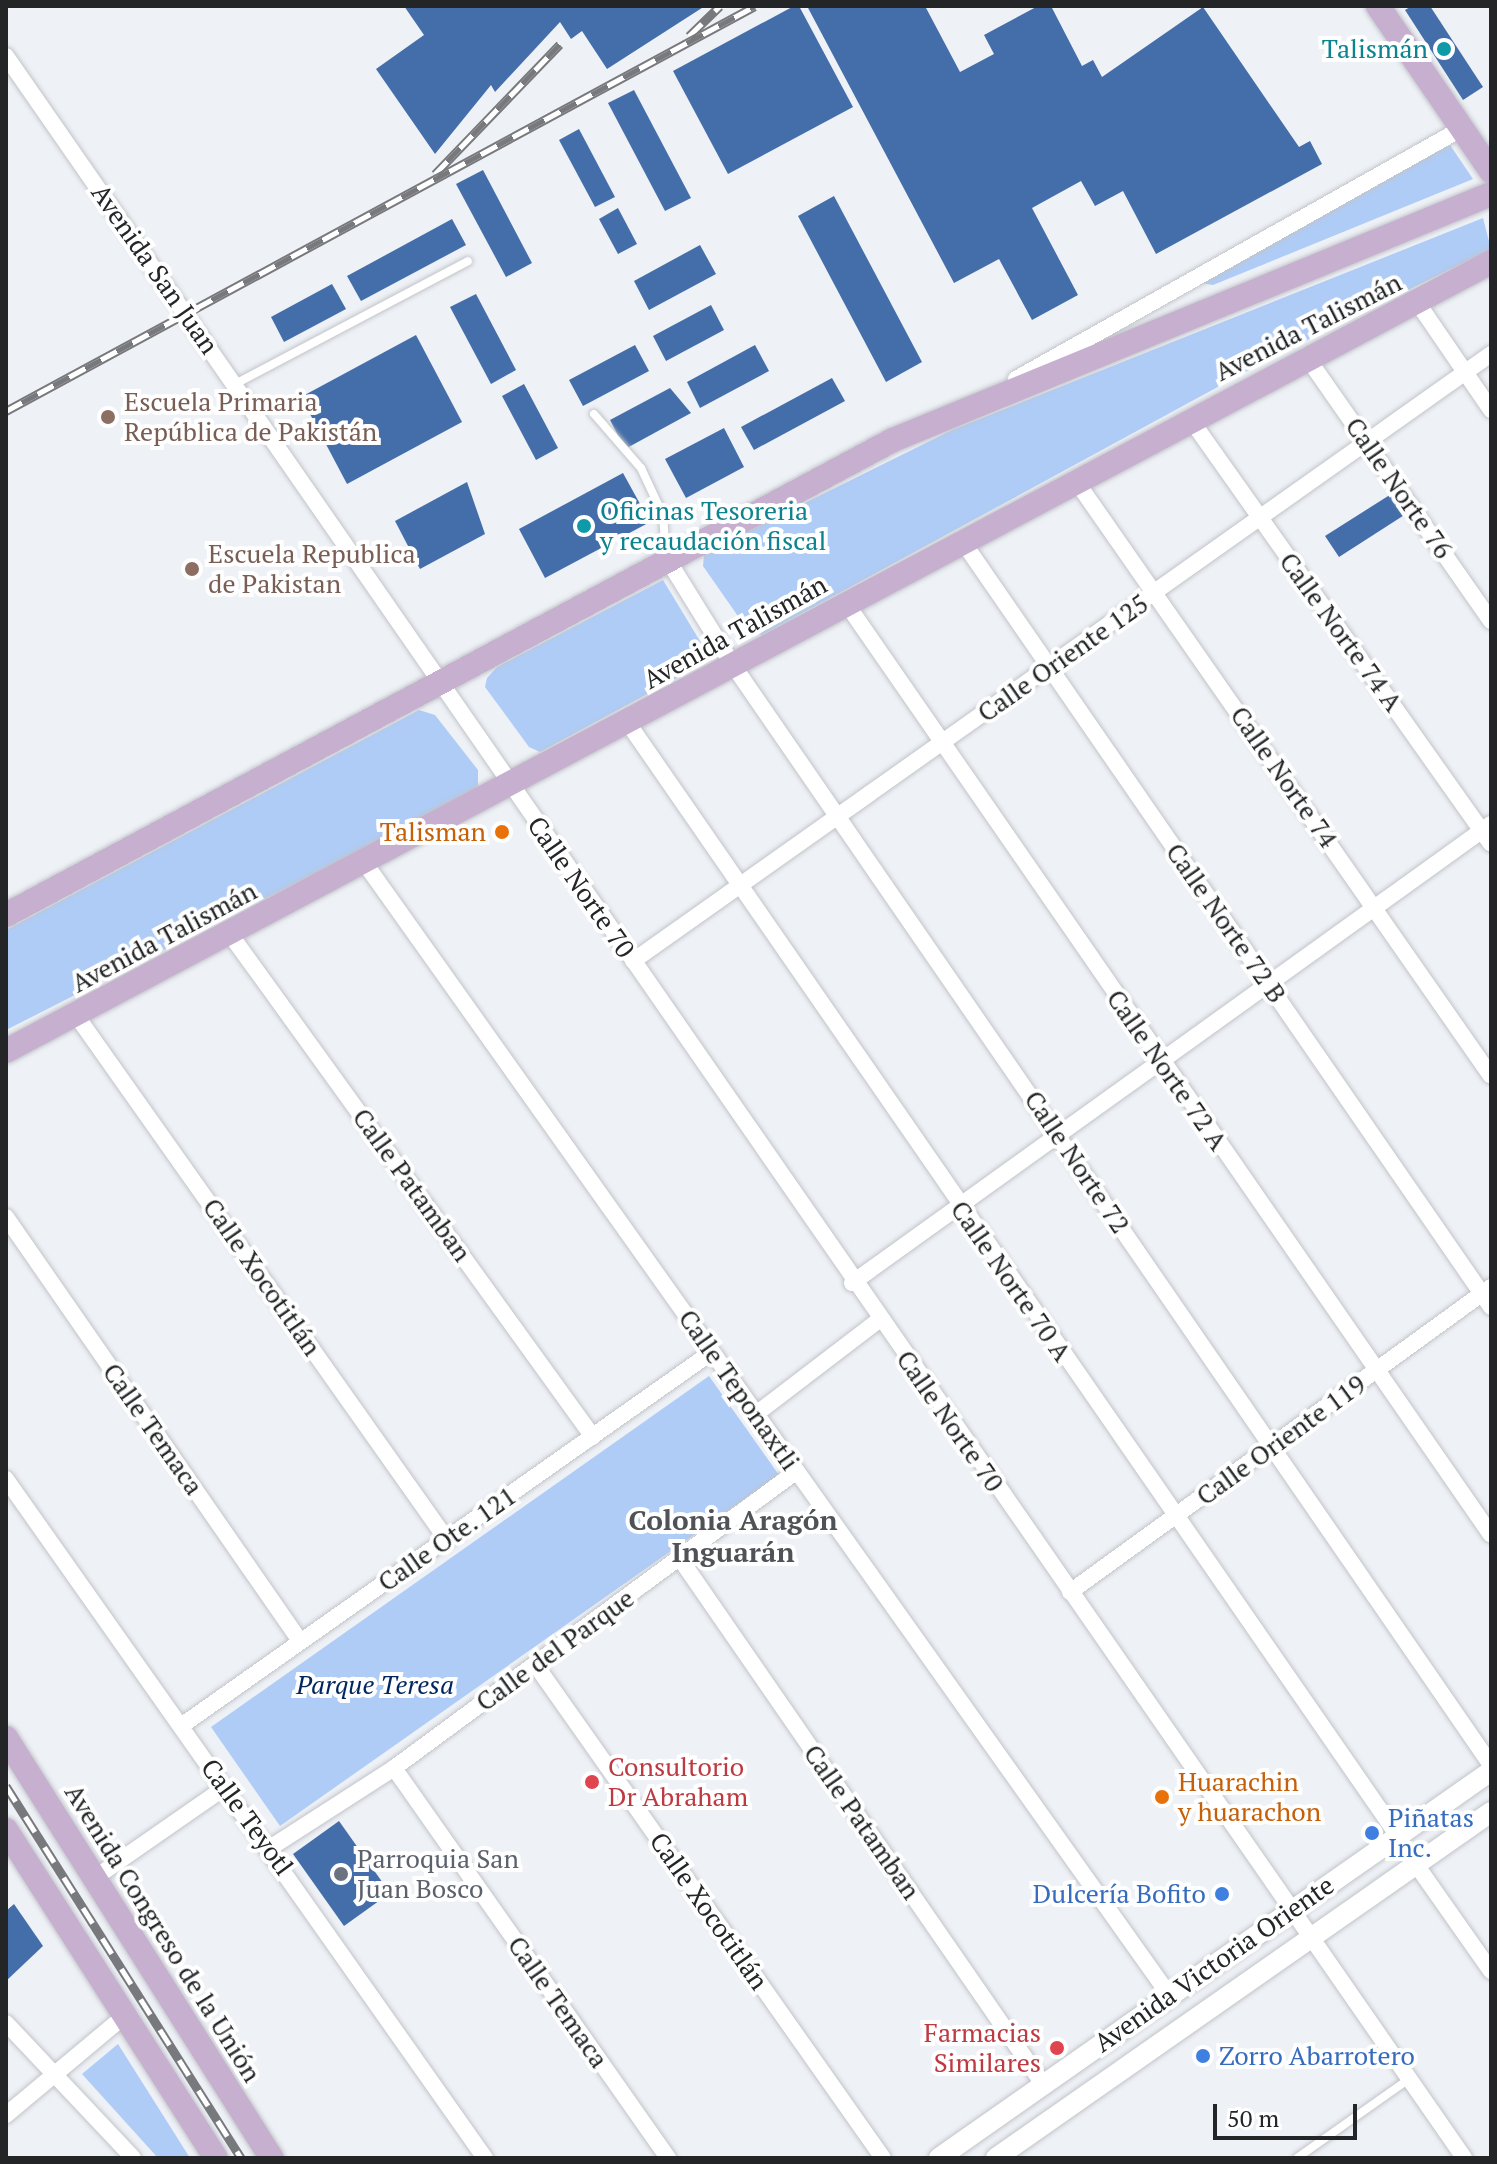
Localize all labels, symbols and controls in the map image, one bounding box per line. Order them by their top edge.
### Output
place label: Talismán [1322,33,1428,65]
marker: Talismán [1435,40,1453,58]
street label: Avenida San Juan [85,178,225,360]
street label: Avenida Talismán [1210,267,1406,387]
place label: Escuela Primaria República de Pakistán [124,386,377,448]
marker: Escuela Primaria República de Pakistán [99,408,117,426]
street label: Calle Norte 76 [1339,411,1459,565]
place label: Oficinas Tesoreria y recaudación fiscal [600,495,826,556]
marker: Oficinas Tesoreria y recaudación fiscal [575,517,593,535]
place label: Escuela Republica de Pakistan [208,538,416,600]
street label: Calle Norte 74 A [1273,546,1409,718]
marker: Escuela Republica de Pakistan [183,560,201,578]
street label: Avenida Talismán [638,569,832,695]
street label: Calle Oriente 125 [972,588,1154,728]
street label: Calle Norte 74 [1224,700,1344,854]
street label: Calle Norte 70 [521,810,641,964]
place label: Talisman [380,816,486,848]
marker: Talisman [493,823,511,841]
street label: Calle Norte 72 B [1159,837,1293,1009]
street label: Avenida Talismán [66,875,262,999]
street label: Calle Norte 72 A [1100,984,1234,1156]
street label: Calle Norte 72 [1018,1085,1136,1239]
street label: Calle Patamban [346,1102,478,1268]
street label: Calle Xocotitlán [196,1192,328,1362]
street label: Calle Norte 70 A [944,1195,1078,1367]
street label: Calle Teponaxtli [672,1304,806,1476]
street label: Calle Norte 70 [890,1344,1010,1498]
street label: Calle Temaca [96,1357,210,1501]
street label: Calle Oriente 119 [1190,1368,1372,1512]
street label: Calle Ote. 121 [372,1480,522,1598]
district label: Colonia Aragón Inguarán [628,1503,838,1569]
street label: Calle del Parque [470,1582,640,1718]
park label: Parque Teresa [296,1669,454,1701]
street label: Calle Patamban [797,1739,927,1905]
place label: Consultorio Dr Abraham [608,1751,749,1812]
street label: Calle Teyotl [194,1753,300,1881]
place label: Huarachin y huarachon [1178,1766,1321,1828]
marker: Consultorio Dr Abraham [583,1773,601,1791]
street label: Avenida Congreso de la Unión [58,1778,268,2088]
marker: Huarachin y huarachon [1153,1788,1171,1806]
place label: Piñatas Inc. [1388,1802,1474,1864]
marker: Piñatas Inc. [1363,1824,1381,1842]
street label: Calle Xocotitlán [643,1826,775,1996]
place label: Parroquia San Juan Bosco [357,1843,519,1904]
marker: Parroquia San Juan Bosco [332,1865,350,1883]
street label: Avenida Victoria Oriente [1088,1869,1340,2059]
place label: Dulcería Bofito [1033,1878,1206,1910]
marker: Dulcería Bofito [1213,1885,1231,1903]
street label: Calle Temaca [501,1930,615,2074]
place label: Farmacias Similares [924,2017,1041,2078]
marker: Farmacias Similares [1048,2039,1066,2057]
place label: Zorro Abarrotero [1219,2040,1415,2072]
marker: Zorro Abarrotero [1194,2047,1212,2065]
scale bar [1217,2088,1361,2138]
text: 50 m [1227,2102,1279,2134]

